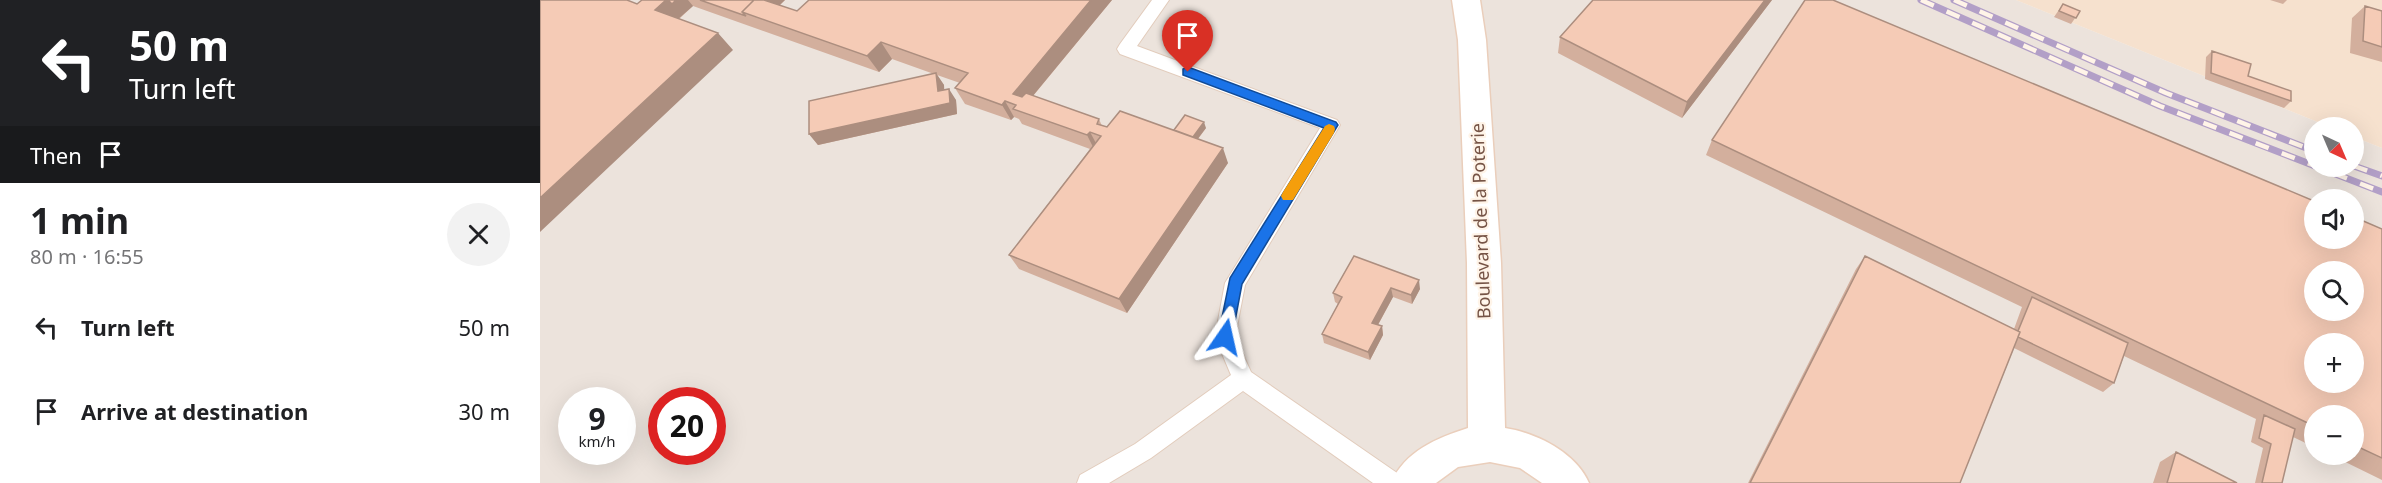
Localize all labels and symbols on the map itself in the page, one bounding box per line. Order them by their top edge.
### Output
pin [1162,10,1213,72]
north arrow [2304,117,2364,177]
street label: Boulevard de la Poterie [1465,123,1495,319]
position arrow [1193,305,1257,369]
speed limit sign: 20 [648,387,726,465]

